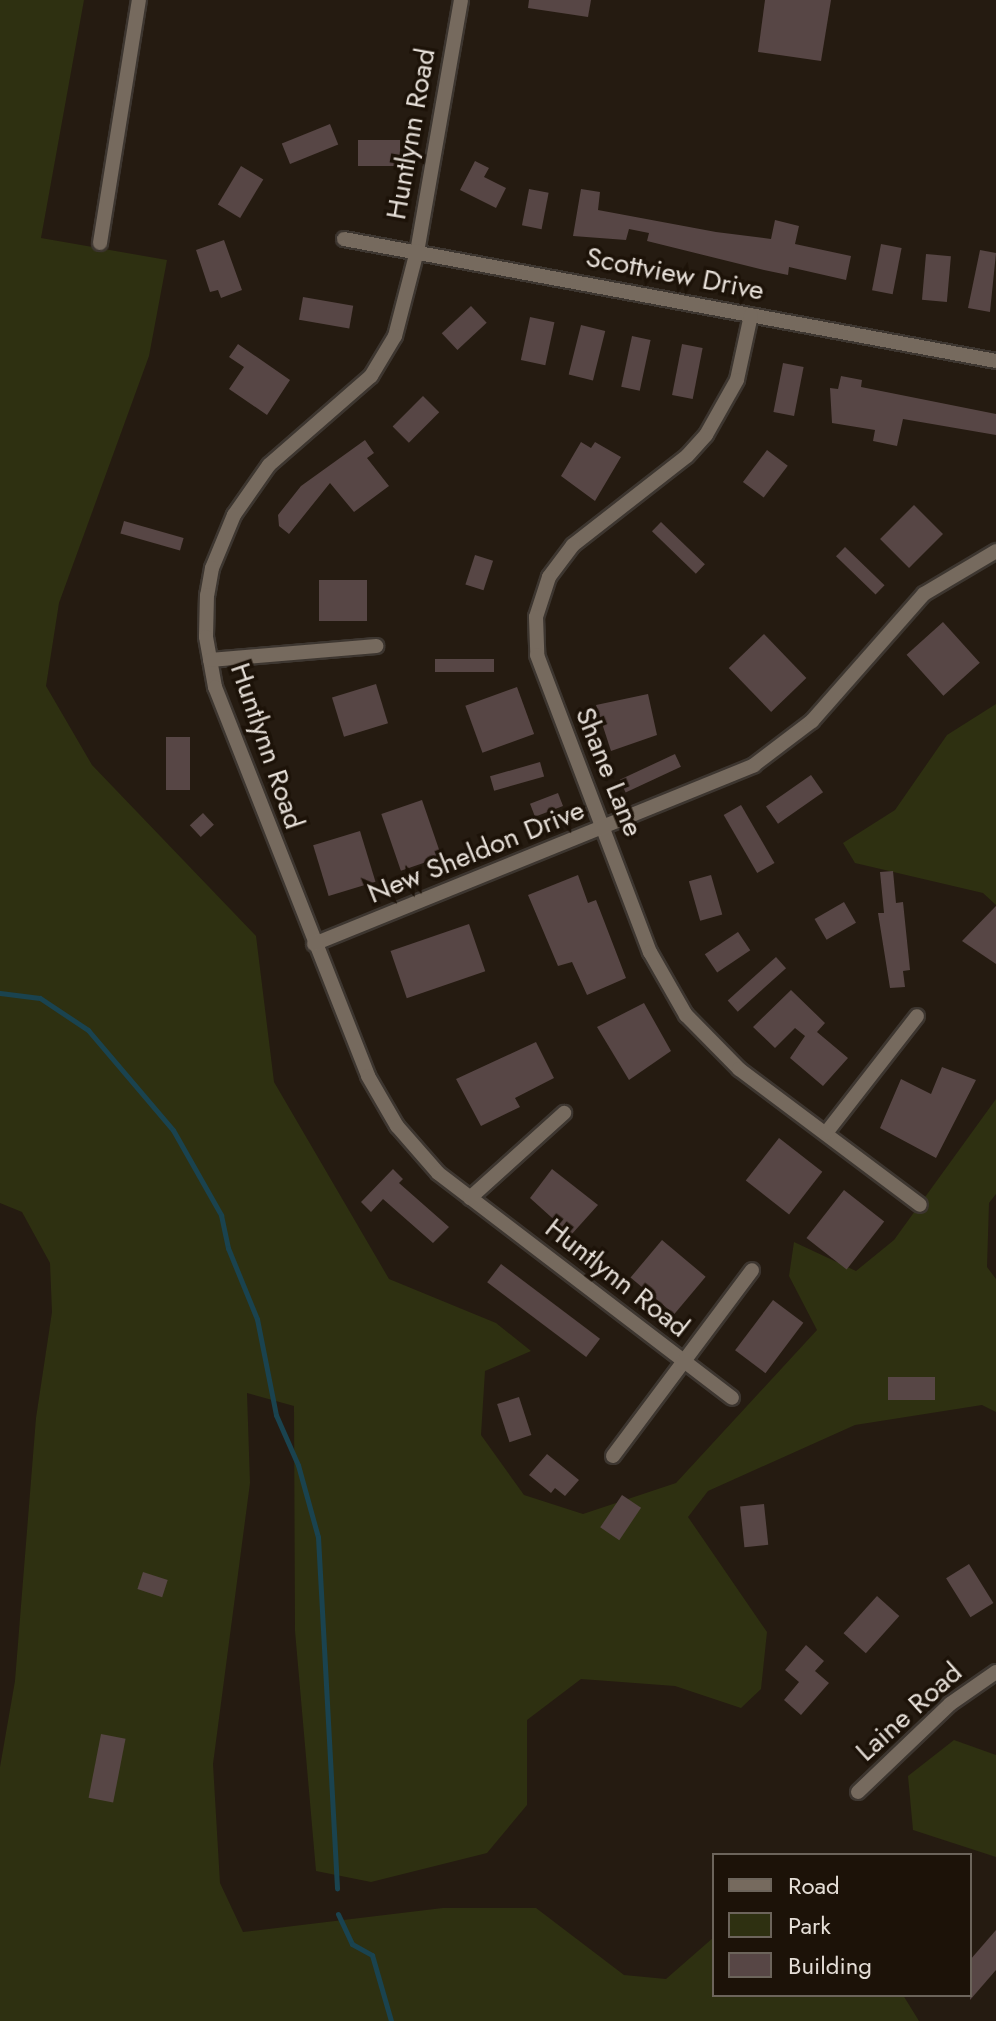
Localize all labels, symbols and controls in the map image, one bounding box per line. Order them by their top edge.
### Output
street label: Huntlynn Road [379,46,443,222]
street label: Scottview Drive [583,240,767,308]
street label: Huntlynn Road [223,659,311,833]
street label: Shane Lane [568,703,650,841]
street label: New Sheldon Drive [363,793,589,911]
street label: Huntlynn Road [538,1211,696,1345]
street label: Laine Road [849,1656,969,1768]
legend [712,1853,972,1997]
text: Road [788,1868,840,1903]
text: Park [788,1908,831,1943]
text: Building [788,1948,872,1983]

